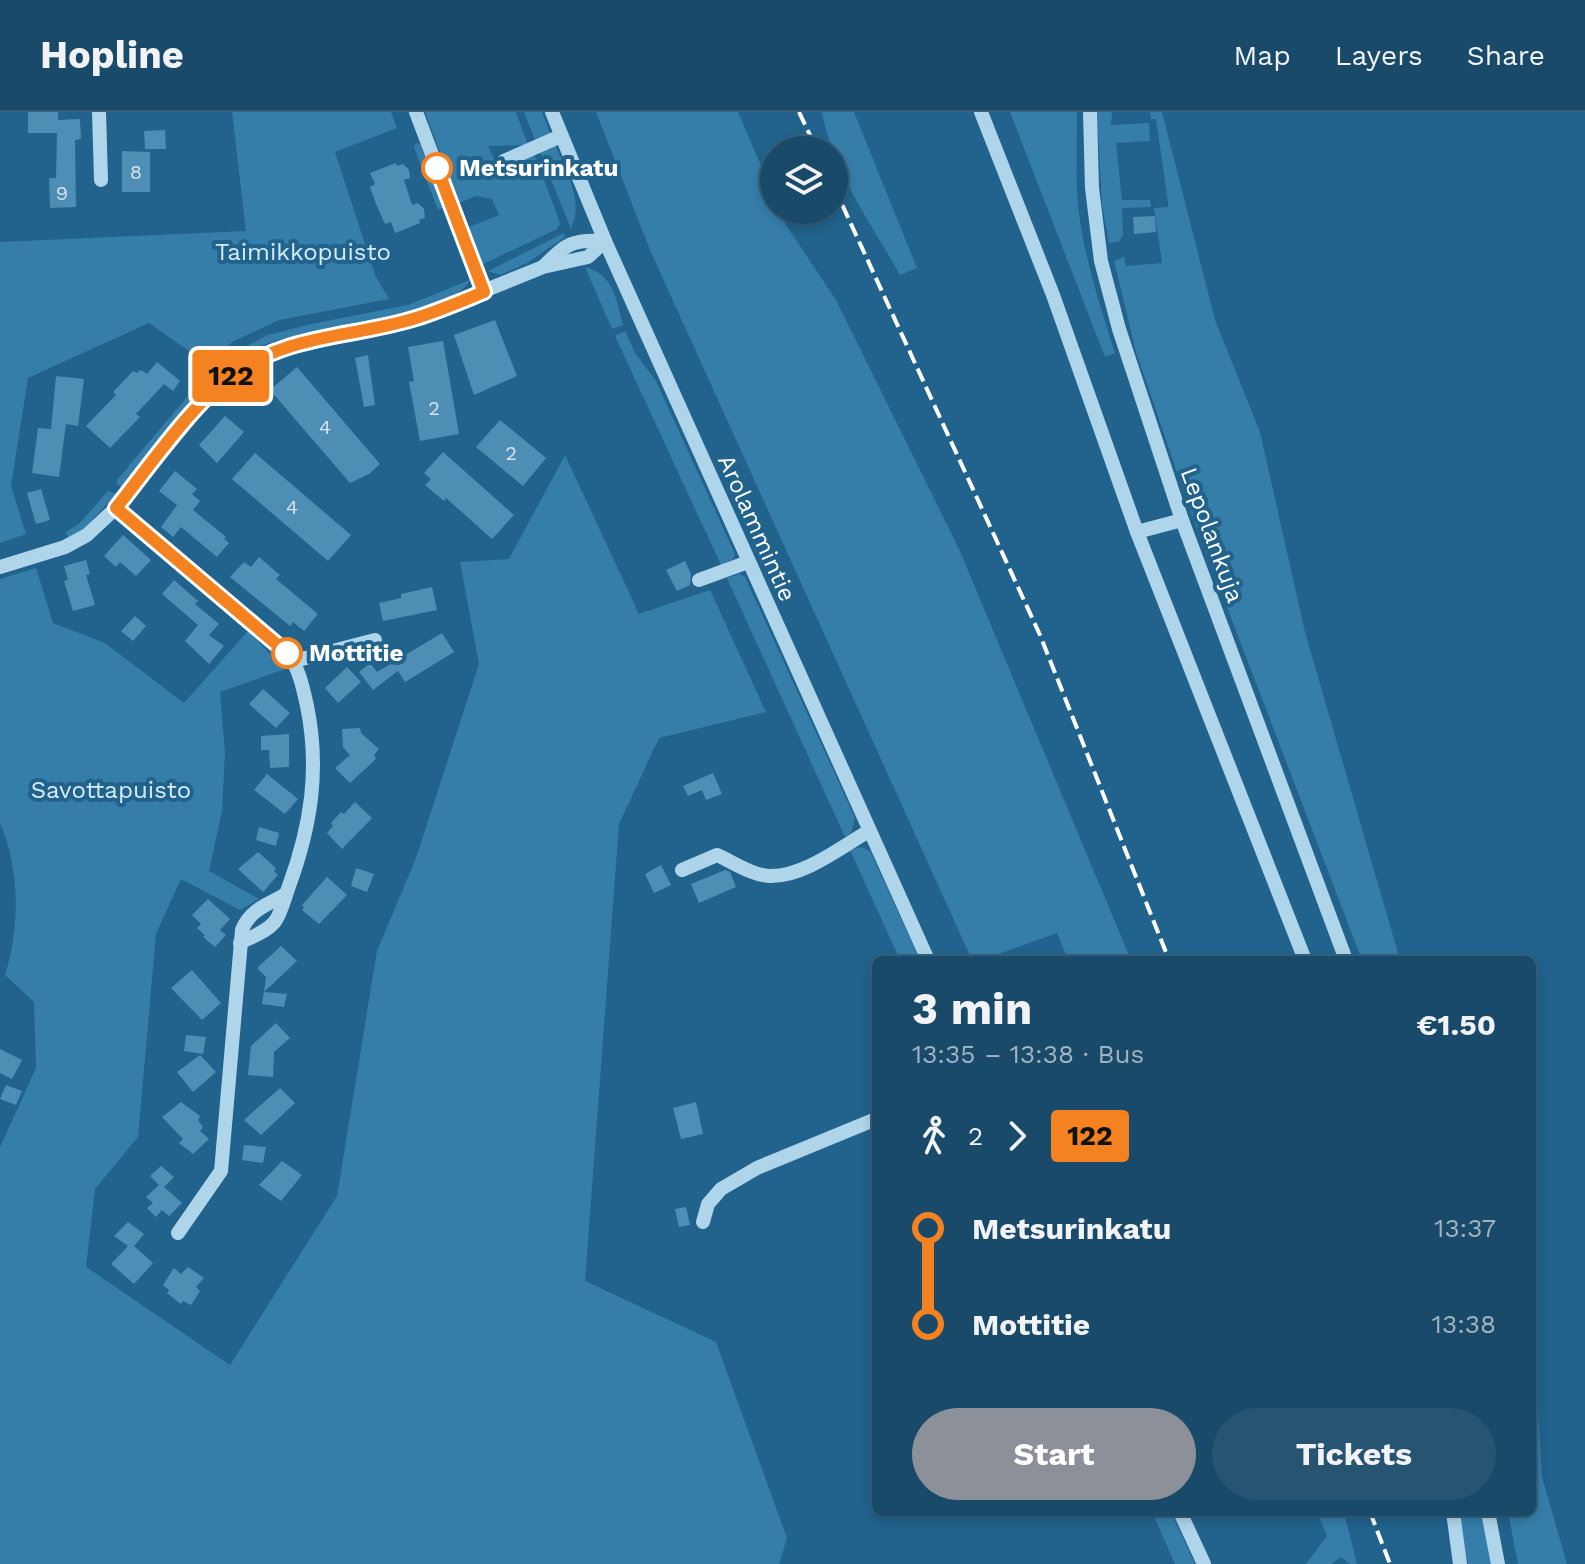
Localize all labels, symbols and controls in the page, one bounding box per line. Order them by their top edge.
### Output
text: Hopline [40,33,184,77]
text: Map [1234,39,1291,72]
text: Layers [1335,39,1423,72]
text: Share [1467,39,1545,72]
map controls [760,136,848,224]
button: layers [760,136,848,224]
marker: Metsurinkatu [422,153,452,183]
place label: Metsurinkatu [459,154,618,182]
house number: 8 [130,160,142,184]
house number: 9 [56,181,68,205]
park label: Taimikkopuisto [215,238,391,266]
line badge: 122 [185,350,277,402]
text: 122 [208,359,254,392]
house number: 2 [428,396,440,420]
house number: 4 [319,415,331,439]
house number: 2 [505,441,517,465]
street label: Arolammintie [712,450,802,606]
street label: Lepolankuja [1175,464,1249,606]
house number: 4 [286,495,298,519]
marker: Mottitie [272,638,302,668]
place label: Mottitie [309,639,404,667]
park label: Savottapuisto [31,776,191,804]
text: 3 min [912,983,1032,1035]
text: €1.50 [1417,1007,1496,1042]
text: 13:35 – 13:38 · Bus [912,1039,1144,1069]
icon: walk [912,1114,956,1158]
icon: forward [995,1114,1039,1158]
text: 122 [1067,1119,1113,1152]
text: 2 [968,1121,983,1151]
text: Metsurinkatu [972,1211,1171,1246]
text: 13:37 [1434,1213,1496,1243]
text: Mottitie [972,1307,1090,1342]
text: 13:38 [1432,1309,1496,1339]
button: Start [912,1408,1196,1500]
button: Tickets [1212,1408,1496,1500]

